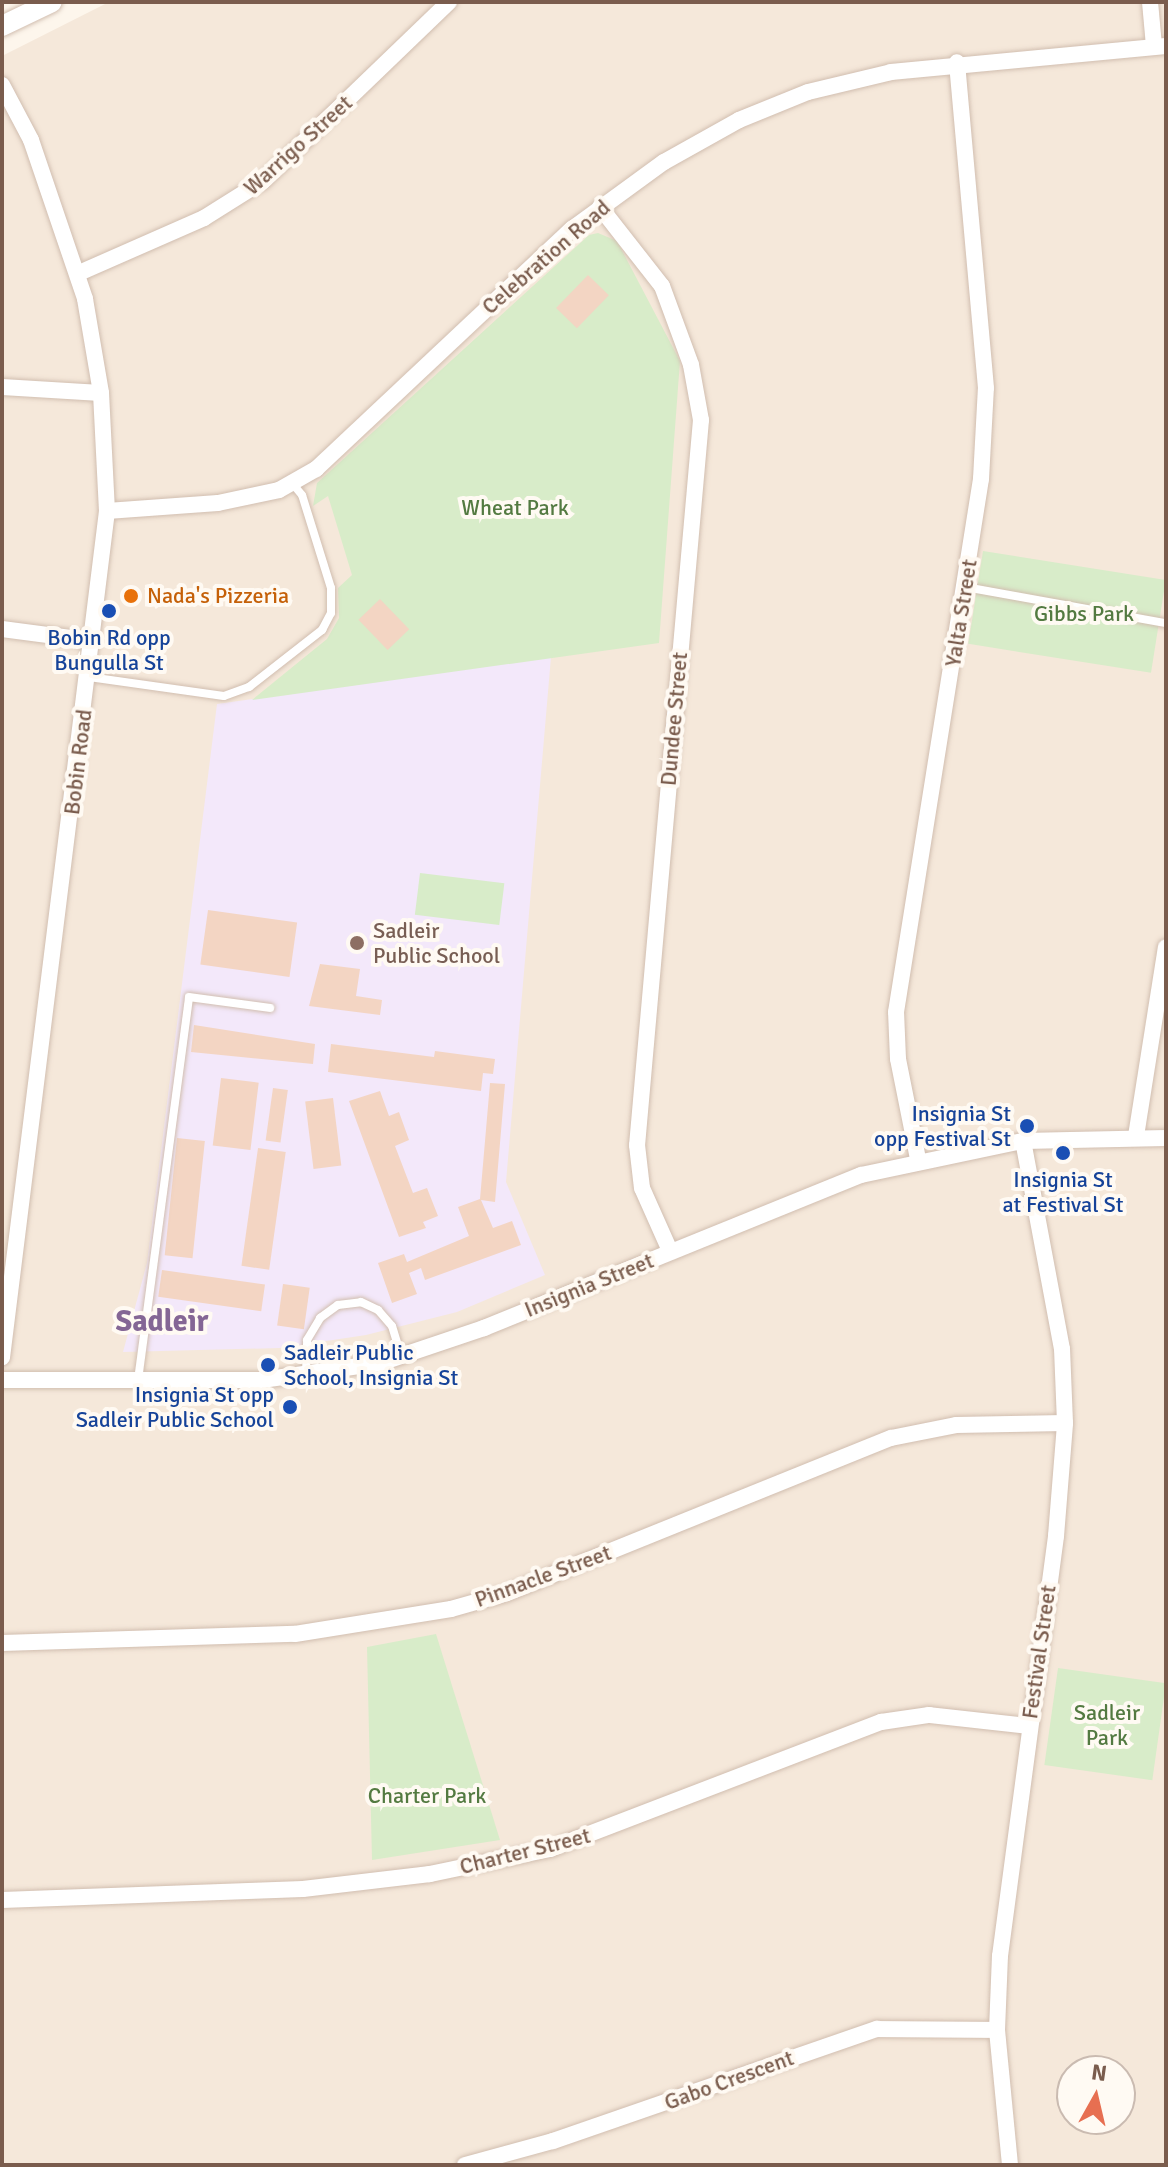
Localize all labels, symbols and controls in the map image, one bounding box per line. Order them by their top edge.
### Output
street label: Warrigo Street [238,89,358,201]
street label: Celebration Road [477,194,615,320]
park label: Wheat Park [461,495,569,521]
street label: Yalta Street [939,557,983,669]
place label: Nada's Pizzeria [147,583,289,609]
marker: Nada's Pizzeria [122,587,140,605]
park label: Gibbs Park [1034,601,1134,627]
marker: Bobin Rd opp Bungulla St [100,602,118,620]
place label: Bobin Rd opp Bungulla St [47,624,171,676]
street label: Dundee Street [655,651,693,787]
street label: Bobin Road [58,708,98,816]
place label: Sadleir Public School [373,917,500,968]
marker: Sadleir Public School [348,934,366,952]
place label: Insignia St opp Festival St [874,1100,1011,1152]
marker: Insignia St opp Festival St [1018,1117,1036,1135]
marker: Insignia St at Festival St [1054,1144,1072,1162]
place label: Insignia St at Festival St [1003,1166,1123,1218]
street label: Insignia Street [521,1247,657,1323]
district label: Sadleir [116,1304,208,1340]
place label: Sadleir Public School, Insignia St [284,1339,458,1390]
marker: Sadleir Public School, Insignia St [259,1356,277,1374]
place label: Insignia St opp Sadleir Public School [76,1381,274,1432]
marker: Insignia St opp Sadleir Public School [281,1398,299,1416]
street label: Pinnacle Street [471,1539,615,1613]
street label: Festival Street [1017,1583,1061,1721]
park label: Sadleir Park [1074,1699,1140,1750]
park label: Charter Park [368,1783,486,1809]
street label: Charter Street [457,1822,593,1880]
street label: Gabo Crescent [661,2044,797,2116]
north arrow [1056,2055,1136,2135]
text: N [1090,2058,1109,2087]

